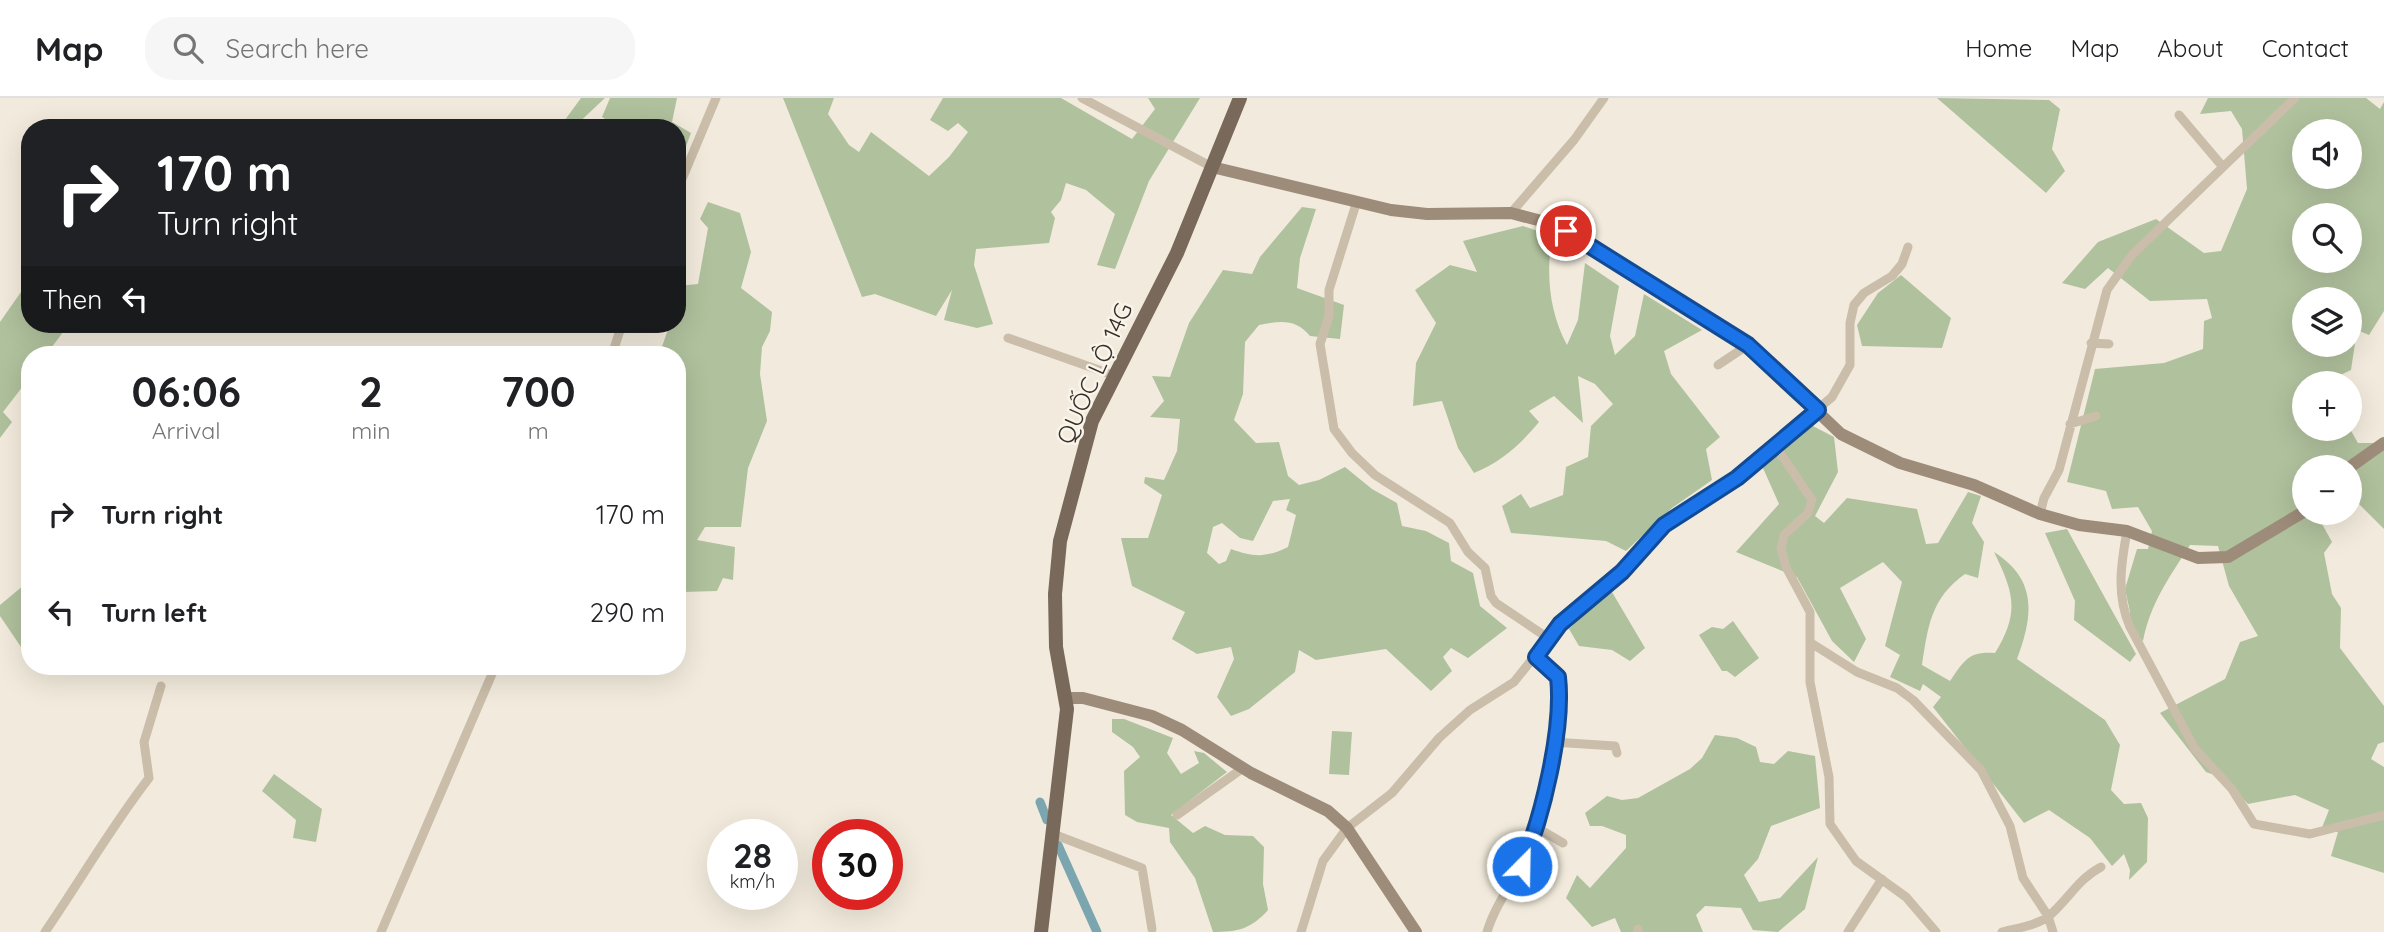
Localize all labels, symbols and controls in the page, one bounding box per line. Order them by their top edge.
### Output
search box [145,17,635,80]
text: Map [35,28,103,69]
icon: search [169,29,207,67]
text: Search here [225,32,369,65]
text: Home [1965,33,2032,63]
text: Map [2070,33,2119,63]
text: About [2157,33,2224,63]
text: Contact [2262,33,2349,63]
map controls [2292,119,2362,525]
button: sound [2292,119,2362,189]
text: 170 m [157,142,292,203]
icon: right [42,147,133,238]
pin [1536,201,1596,261]
text: Turn right [157,203,298,243]
button: search [2292,203,2362,273]
icon: arrive [1547,212,1585,250]
icon: left [116,280,154,318]
text: Then [42,283,102,316]
button: layers [2292,287,2362,357]
street label: QUỐC LỘ 14G [1049,298,1139,448]
text: 06:06 [131,365,241,418]
text: 2 [359,365,383,418]
text: 700 [501,365,576,418]
button: + [2292,371,2362,441]
text: Arrival [152,416,221,445]
text: min [351,416,391,445]
text: m [528,416,549,445]
button: − [2292,455,2362,525]
icon: right [42,495,80,533]
text: Turn right [101,498,223,531]
text: 170 m [596,498,665,531]
icon: left [42,593,80,631]
text: Turn left [101,596,208,629]
text: 290 m [590,596,665,629]
speed limit sign: 30 [812,819,903,910]
position arrow [1485,829,1559,903]
text: 28 [733,833,772,877]
text: km/h [730,870,775,893]

